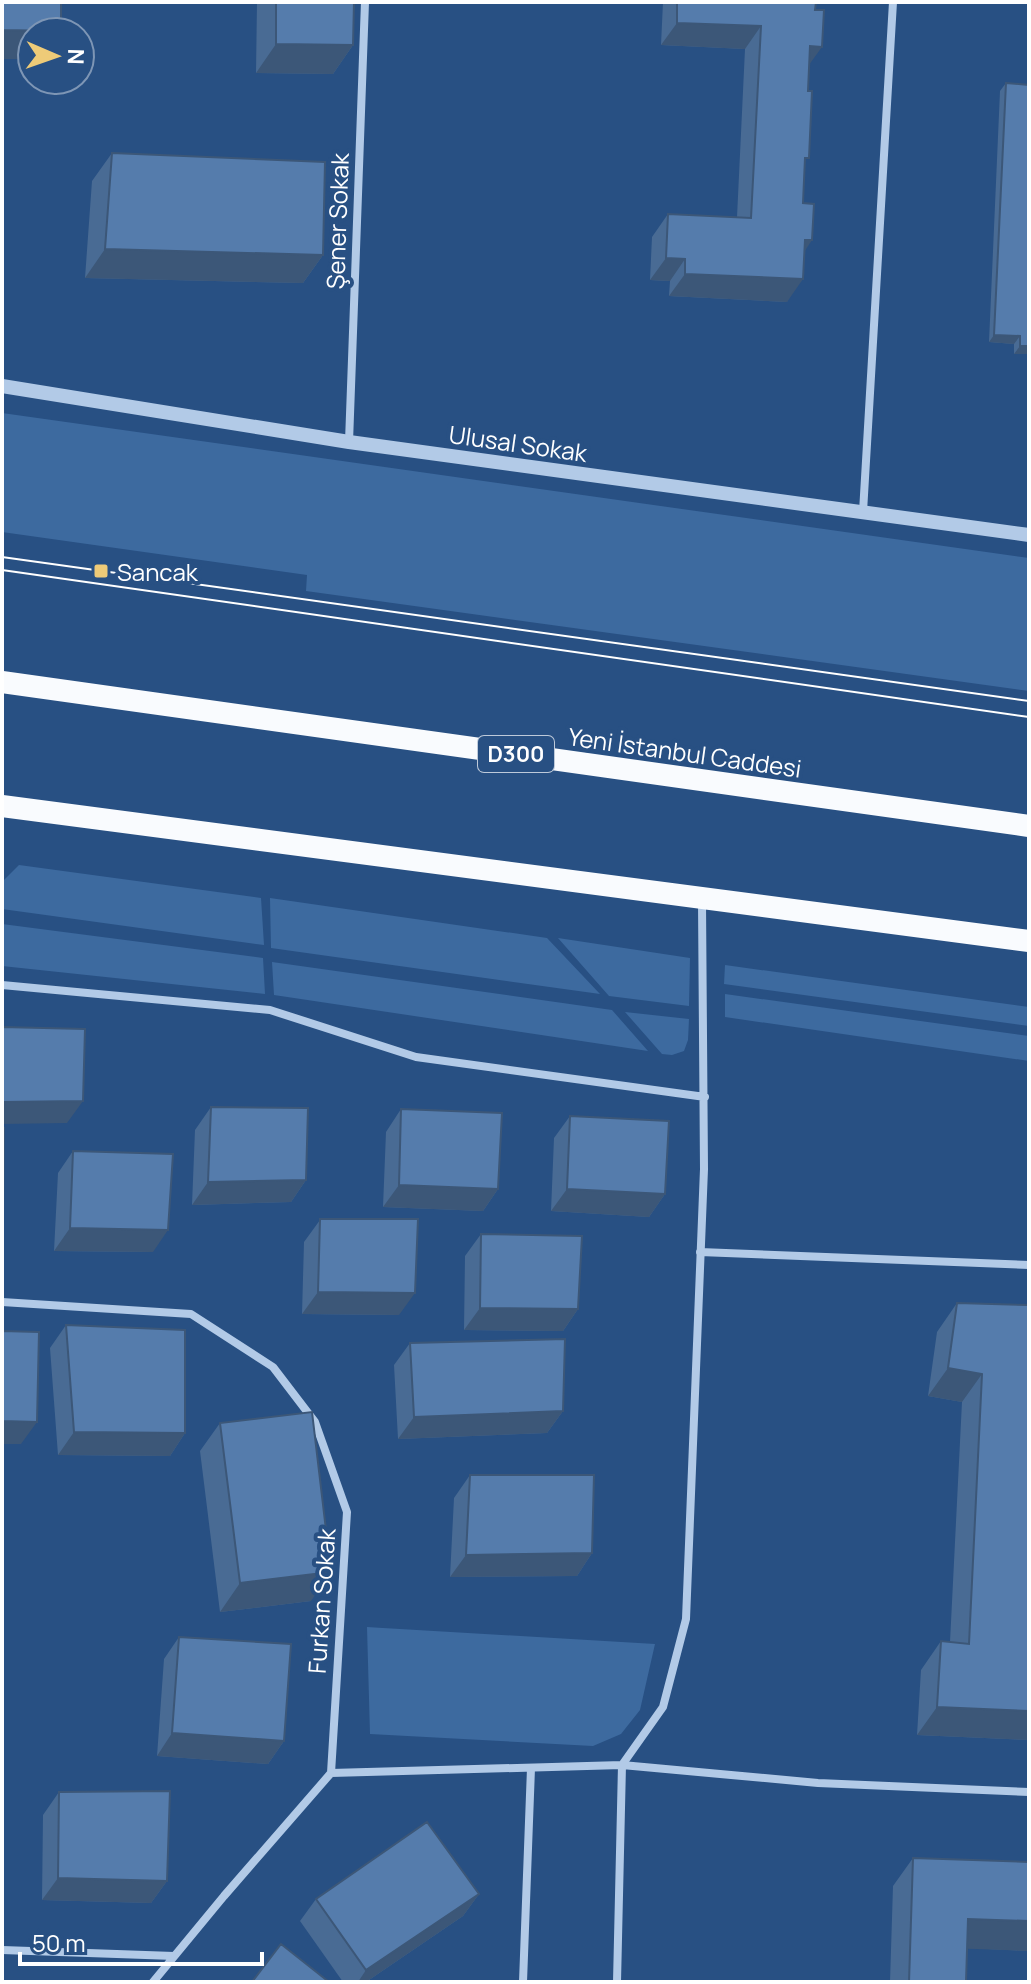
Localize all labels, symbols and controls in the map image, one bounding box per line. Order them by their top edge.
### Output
north arrow [16,16,96,96]
text: N [61,48,91,65]
street label: Şener Sokak [318,151,356,290]
street label: Ulusal Sokak [447,417,590,469]
place label: Sancak [117,555,199,588]
marker: Sancak [92,562,110,580]
street label: Yeni İstanbul Caddesi [566,719,804,785]
road number: D300 [478,736,554,772]
street label: Furkan Sokak [299,1526,343,1675]
scale bar [20,1916,262,1966]
text: 50 m [32,1926,86,1959]

